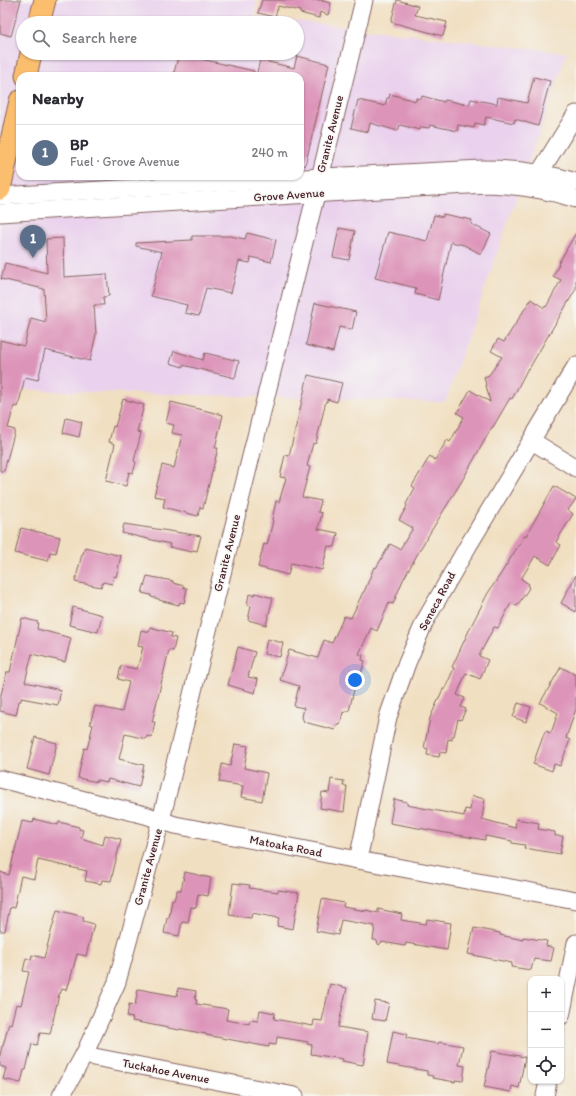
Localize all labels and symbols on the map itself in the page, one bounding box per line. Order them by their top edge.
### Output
street label: Granite Avenue [314,94,346,174]
street label: Grove Avenue [253,186,325,204]
pin: 1 [20,225,46,258]
street label: Granite Avenue [211,513,243,593]
street label: Seneca Road [416,569,459,633]
your location [345,670,365,690]
street label: Granite Avenue [131,827,165,907]
street label: Matoaka Road [249,832,324,860]
street label: Tuckahoe Avenue [121,1056,211,1086]

